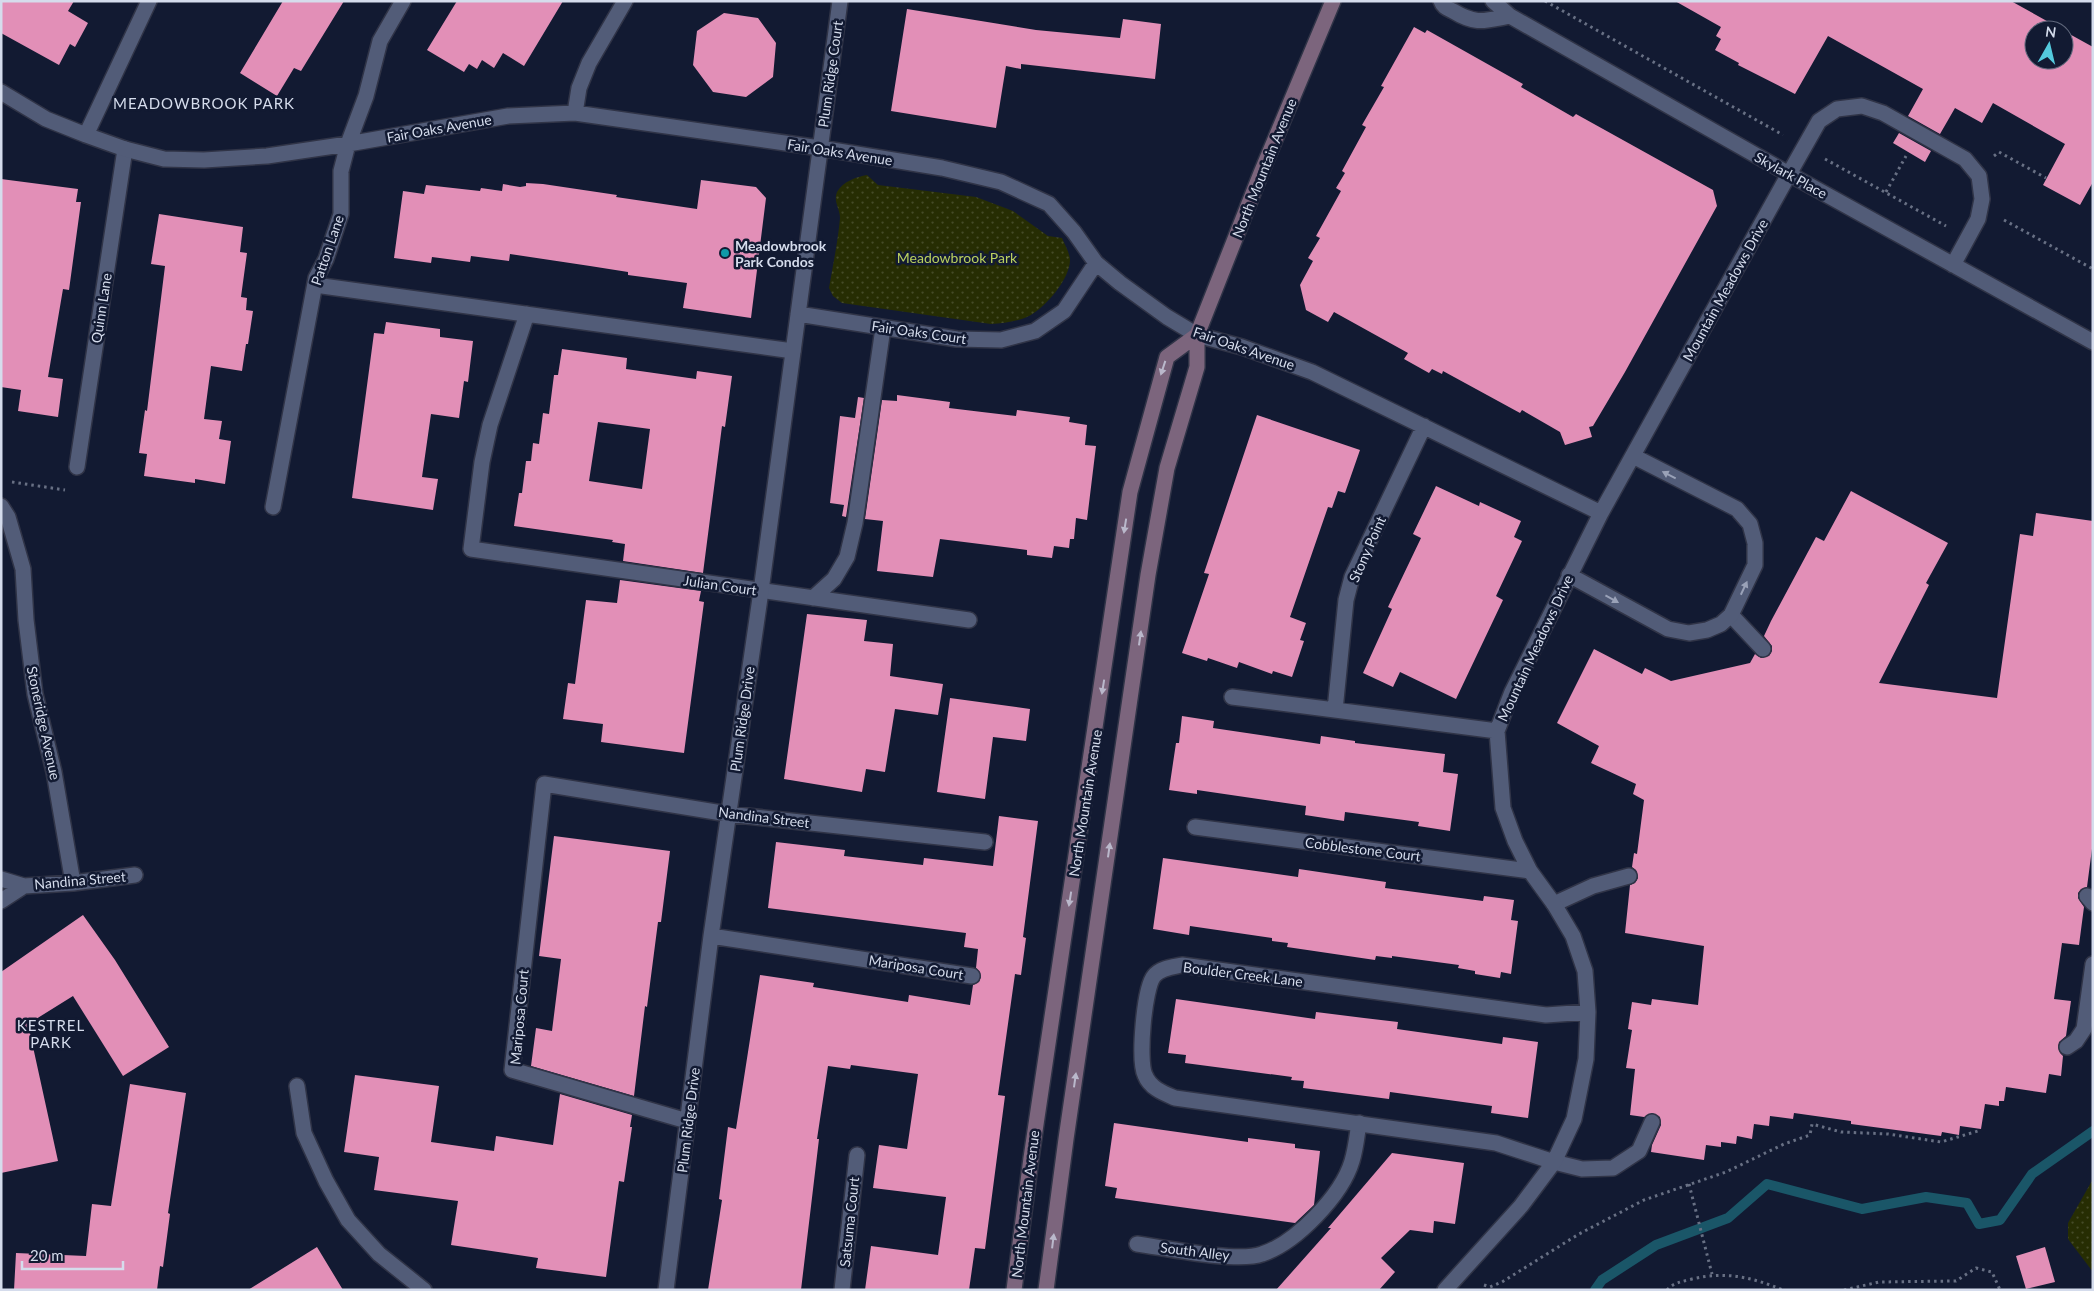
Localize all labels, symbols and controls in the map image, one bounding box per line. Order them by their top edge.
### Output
street label: Plum Ridge Court [814,20,846,128]
north arrow [2024,20,2074,70]
text: N [2044,22,2057,41]
district label: MEADOWBROOK PARK [113,94,295,112]
street label: North Mountain Avenue [1228,96,1300,240]
street label: Fair Oaks Avenue [385,110,493,146]
street label: Fair Oaks Avenue [786,135,894,169]
street label: Skylark Place [1752,148,1830,202]
street label: Patton Lane [307,213,347,287]
street label: Mountain Meadows Drive [1679,216,1771,364]
place label: Meadowbrook Park Condos [735,237,827,270]
marker: Meadowbrook Park Condos [719,247,731,259]
park label: Meadowbrook Park [897,249,1018,266]
street label: Quinn Lane [87,272,115,344]
street label: Fair Oaks Court [871,317,967,347]
street label: Fair Oaks Avenue [1191,323,1297,373]
one-way arrow [1159,361,1167,376]
one-way arrow [1662,471,1677,479]
street label: Stony Point [1345,513,1389,585]
one-way arrow [1120,518,1128,534]
street label: Julian Court [682,571,758,599]
street label: Mountain Meadows Drive [1494,572,1576,724]
one-way arrow [1740,581,1748,595]
one-way arrow [1605,595,1619,603]
one-way arrow [1136,629,1144,645]
street label: Stoneridge Avenue [24,665,64,781]
street label: Plum Ridge Drive [726,665,758,773]
one-way arrow [1098,679,1106,695]
street label: North Mountain Avenue [1065,728,1105,878]
street label: Nandina Street [717,803,811,831]
street label: Cobblestone Court [1304,833,1422,865]
one-way arrow [1105,842,1113,858]
street label: Nandina Street [34,868,126,892]
one-way arrow [1066,891,1074,907]
street label: Mariposa Court [867,951,965,983]
street label: Boulder Creek Lane [1182,958,1304,990]
street label: Mariposa Court [506,969,532,1065]
district label: KESTREL PARK [17,1016,85,1051]
street label: Plum Ridge Drive [673,1066,703,1174]
one-way arrow [1071,1072,1079,1088]
street label: North Mountain Avenue [1007,1129,1043,1279]
street label: Satsuma Court [836,1176,862,1268]
one-way arrow [1049,1233,1057,1249]
scale bar [22,1238,124,1270]
street label: South Alley [1159,1238,1231,1264]
text: 20 m [30,1246,64,1264]

